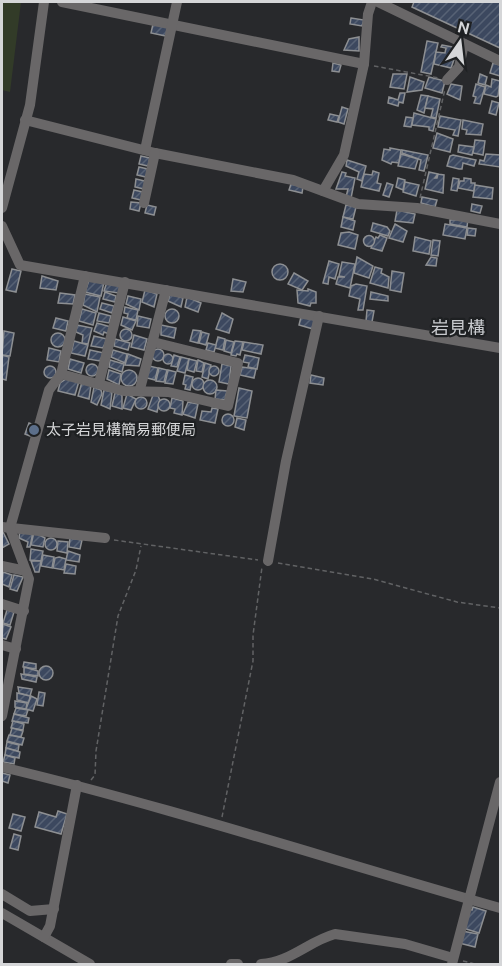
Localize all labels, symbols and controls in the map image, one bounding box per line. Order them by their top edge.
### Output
north arrow [430,12,490,72]
text: N [456,17,472,38]
district label: 岩見構 [431,317,485,337]
place label: 太子岩見構簡易郵便局 [46,421,196,438]
marker: 太子岩見構簡易郵便局 [27,423,41,437]

